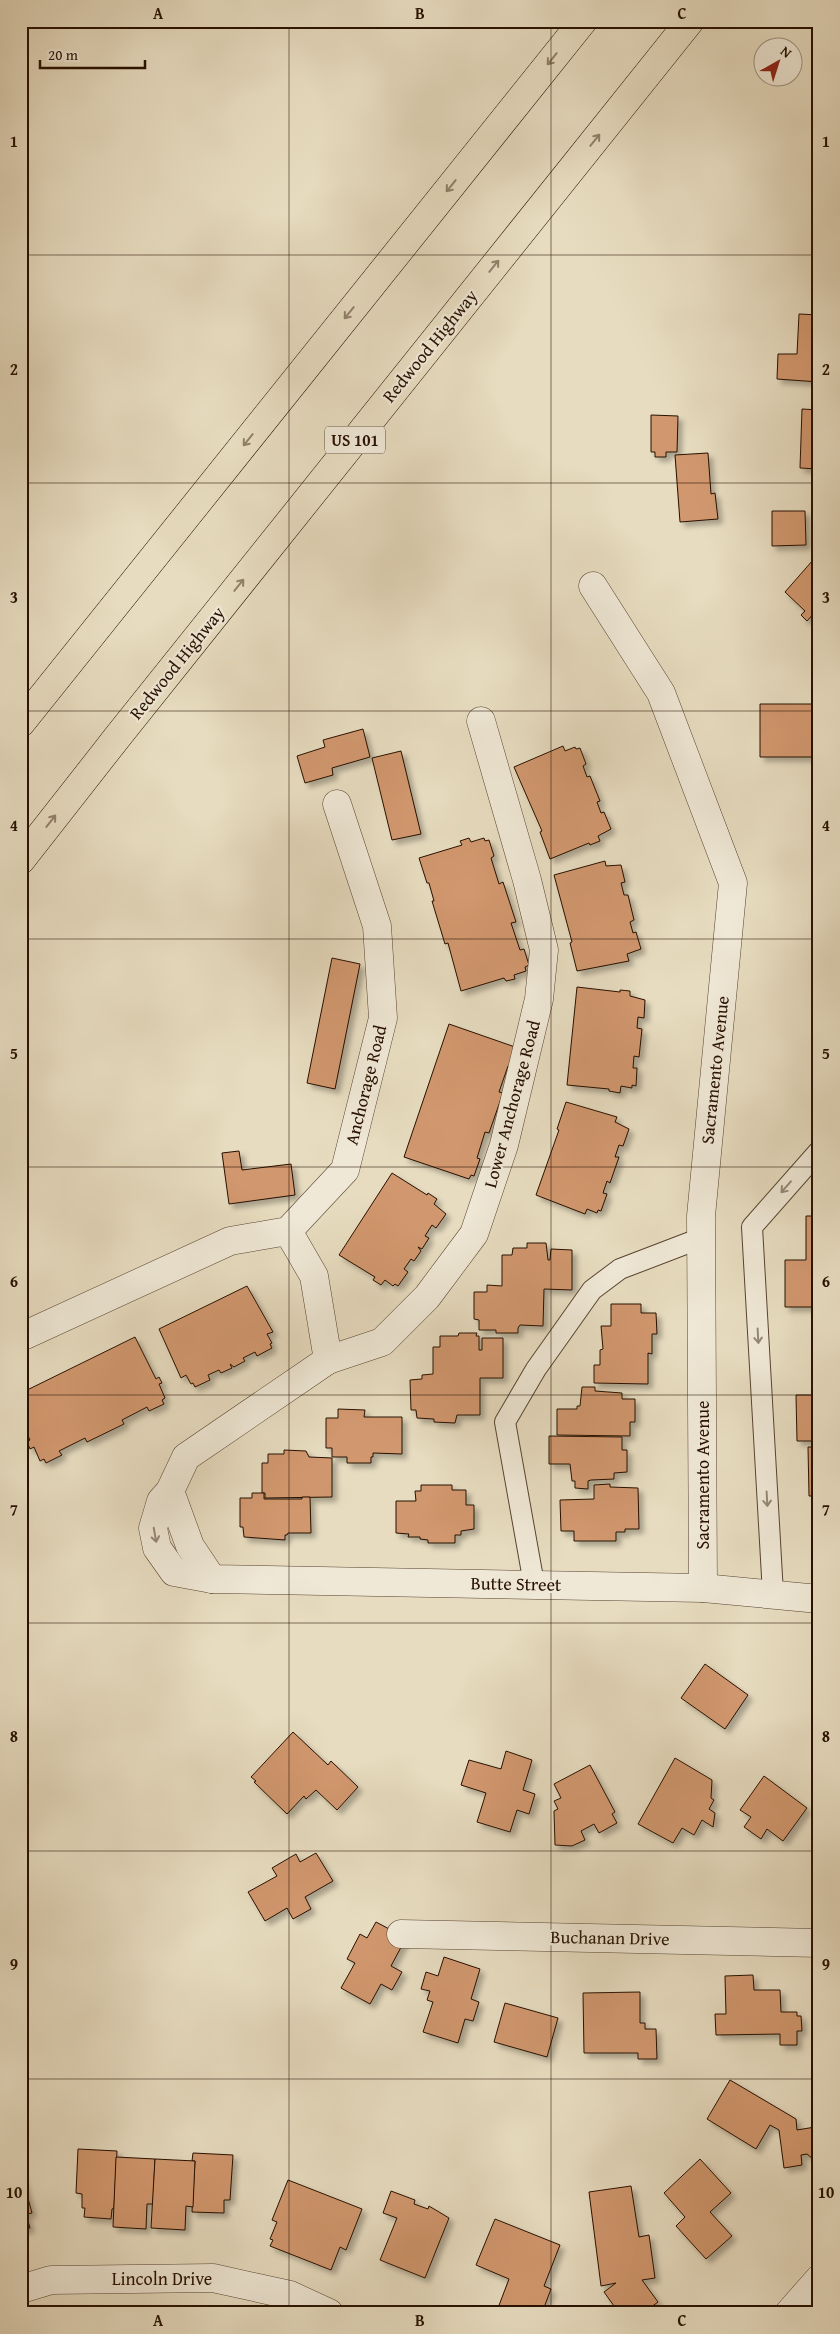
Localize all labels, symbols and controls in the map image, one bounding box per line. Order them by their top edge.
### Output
text: A [153,1,164,25]
text: B [415,1,425,25]
text: C [677,1,687,25]
scale bar [40,38,145,70]
north arrow [752,38,802,88]
text: N [776,41,797,63]
text: 20 m [48,44,79,65]
one-way arrow [547,52,558,65]
text: 1 [10,129,18,153]
text: 1 [822,129,830,153]
one-way arrow [590,133,601,146]
one-way arrow [445,179,456,192]
one-way arrow [488,260,499,273]
street label: Redwood Highway [375,283,484,408]
one-way arrow [344,306,355,319]
text: 2 [10,357,18,381]
text: 2 [822,357,830,381]
road number: US 101 [325,426,385,454]
one-way arrow [242,433,253,446]
one-way arrow [234,578,245,591]
text: 3 [10,585,18,609]
text: 3 [822,585,830,609]
street label: Redwood Highway [122,600,231,725]
text: 4 [10,813,18,837]
text: 4 [822,813,830,837]
one-way arrow [46,814,56,828]
street label: Sacramento Avenue [693,994,736,1146]
street label: Lower Anchorage Road [476,1017,547,1191]
street label: Anchorage Road [338,1022,394,1148]
text: 5 [10,1041,18,1065]
text: 5 [822,1041,830,1065]
one-way arrow [781,1180,792,1193]
text: 6 [10,1269,18,1293]
text: 6 [822,1269,830,1293]
one-way arrow [753,1328,762,1344]
street label: Sacramento Avenue [689,1400,716,1550]
one-way arrow [763,1490,772,1506]
text: 7 [10,1497,18,1521]
text: 7 [822,1497,830,1521]
one-way arrow [150,1527,160,1543]
street label: Butte Street [470,1569,562,1598]
text: 8 [10,1724,18,1748]
text: 8 [822,1724,830,1748]
street label: Buchanan Drive [550,1923,670,1952]
text: 9 [10,1952,18,1976]
text: 9 [822,1952,830,1976]
text: 10 [6,2180,22,2204]
text: 10 [818,2180,834,2204]
street label: Lincoln Drive [112,2265,212,2292]
text: A [153,2308,164,2332]
text: B [415,2308,425,2332]
text: C [677,2308,687,2332]

